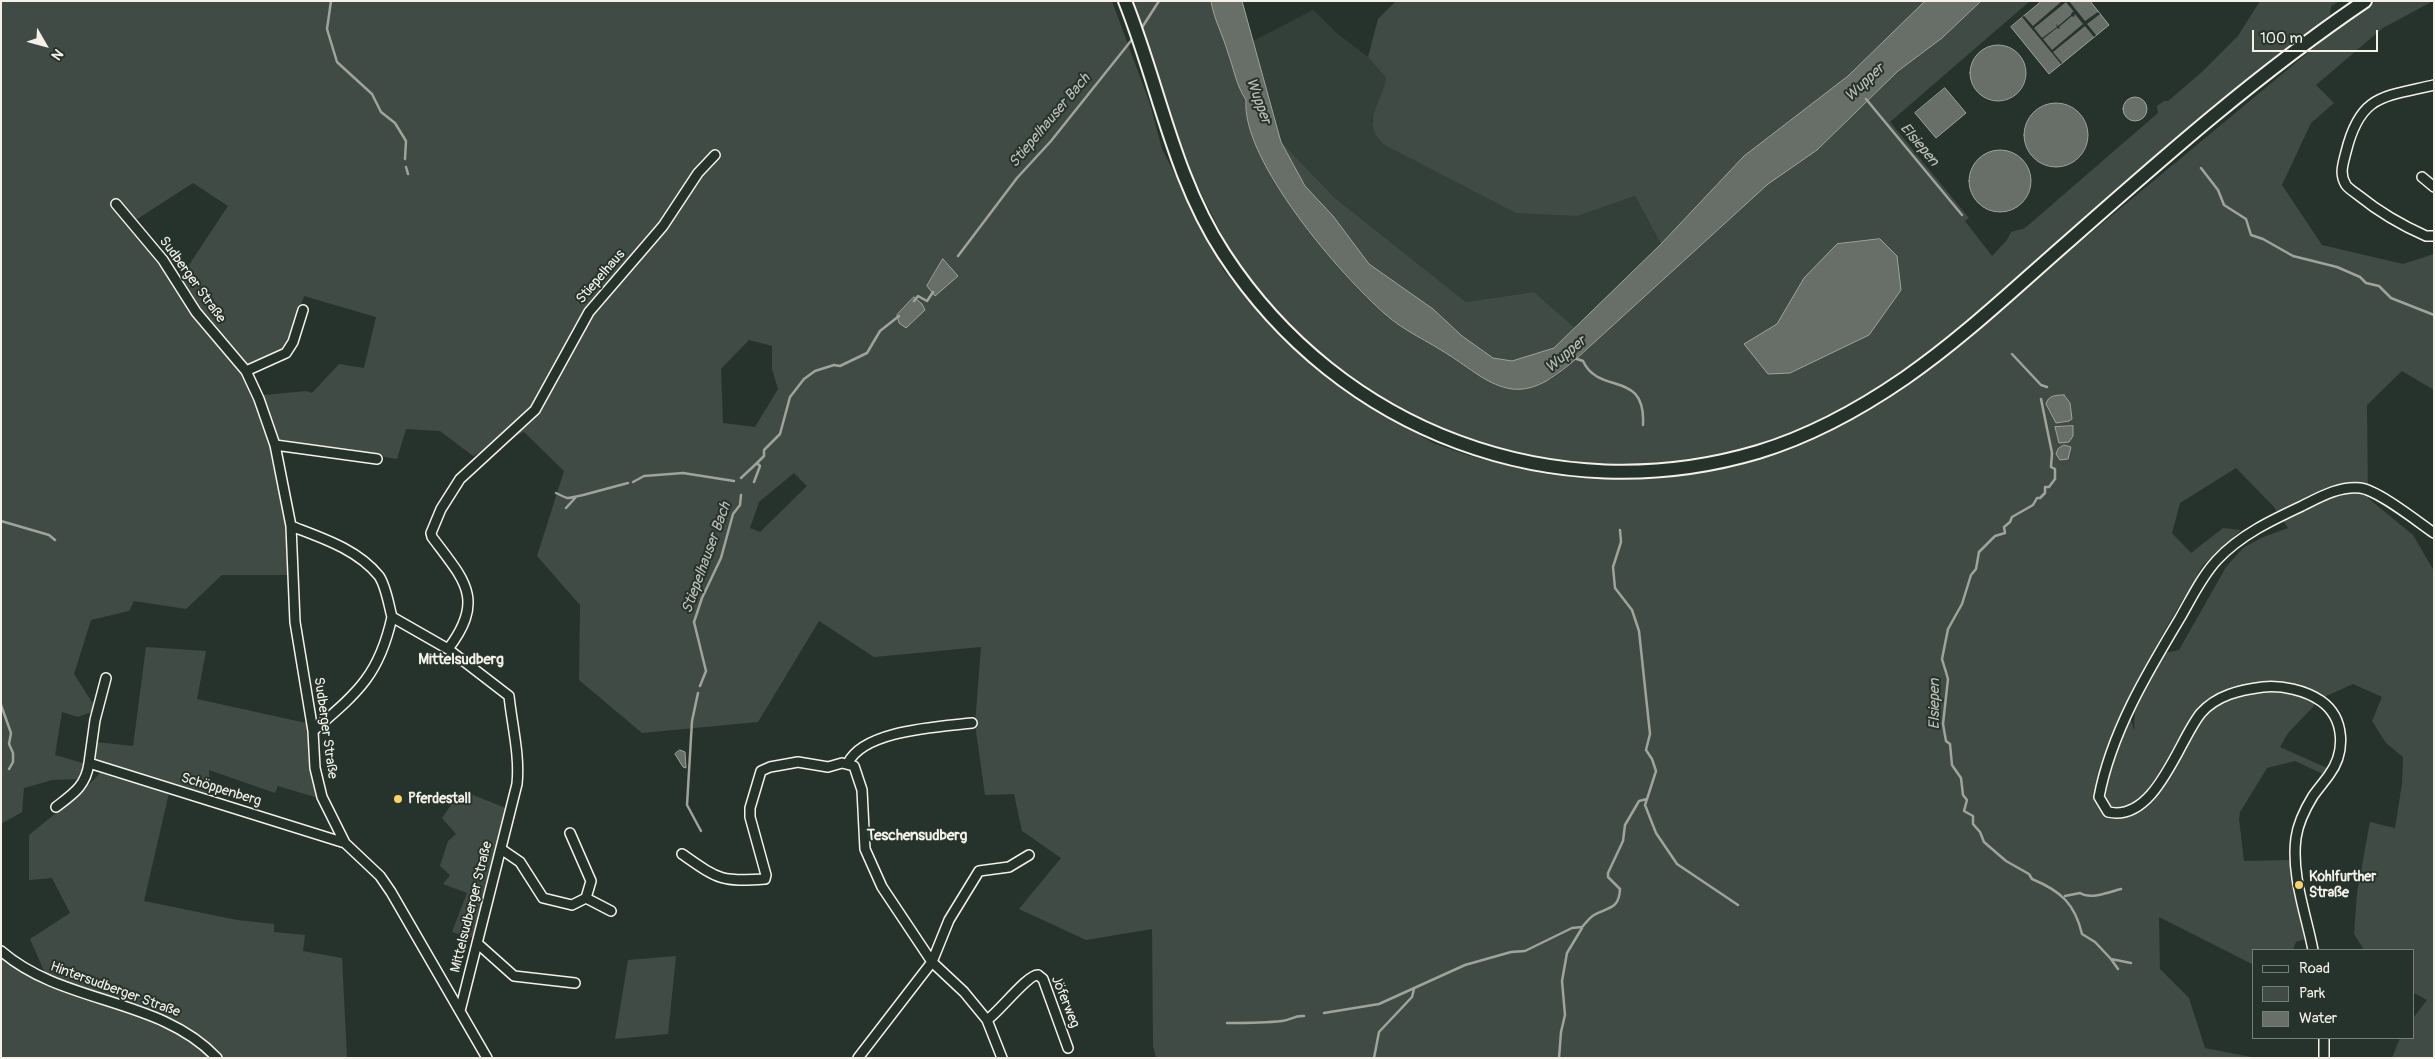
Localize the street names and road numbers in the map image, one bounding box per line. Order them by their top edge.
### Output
street label: Sudberger Straße [155,234,229,326]
street label: Stiepelhaus [573,247,629,307]
street label: Sudberger Straße [310,676,340,780]
street label: Schöppenberg [179,770,263,810]
street label: Mittelsudberger Straße [448,840,496,974]
street label: Hintersudberger Straße [48,959,182,1021]
street label: Jöferweg [1047,974,1083,1030]

